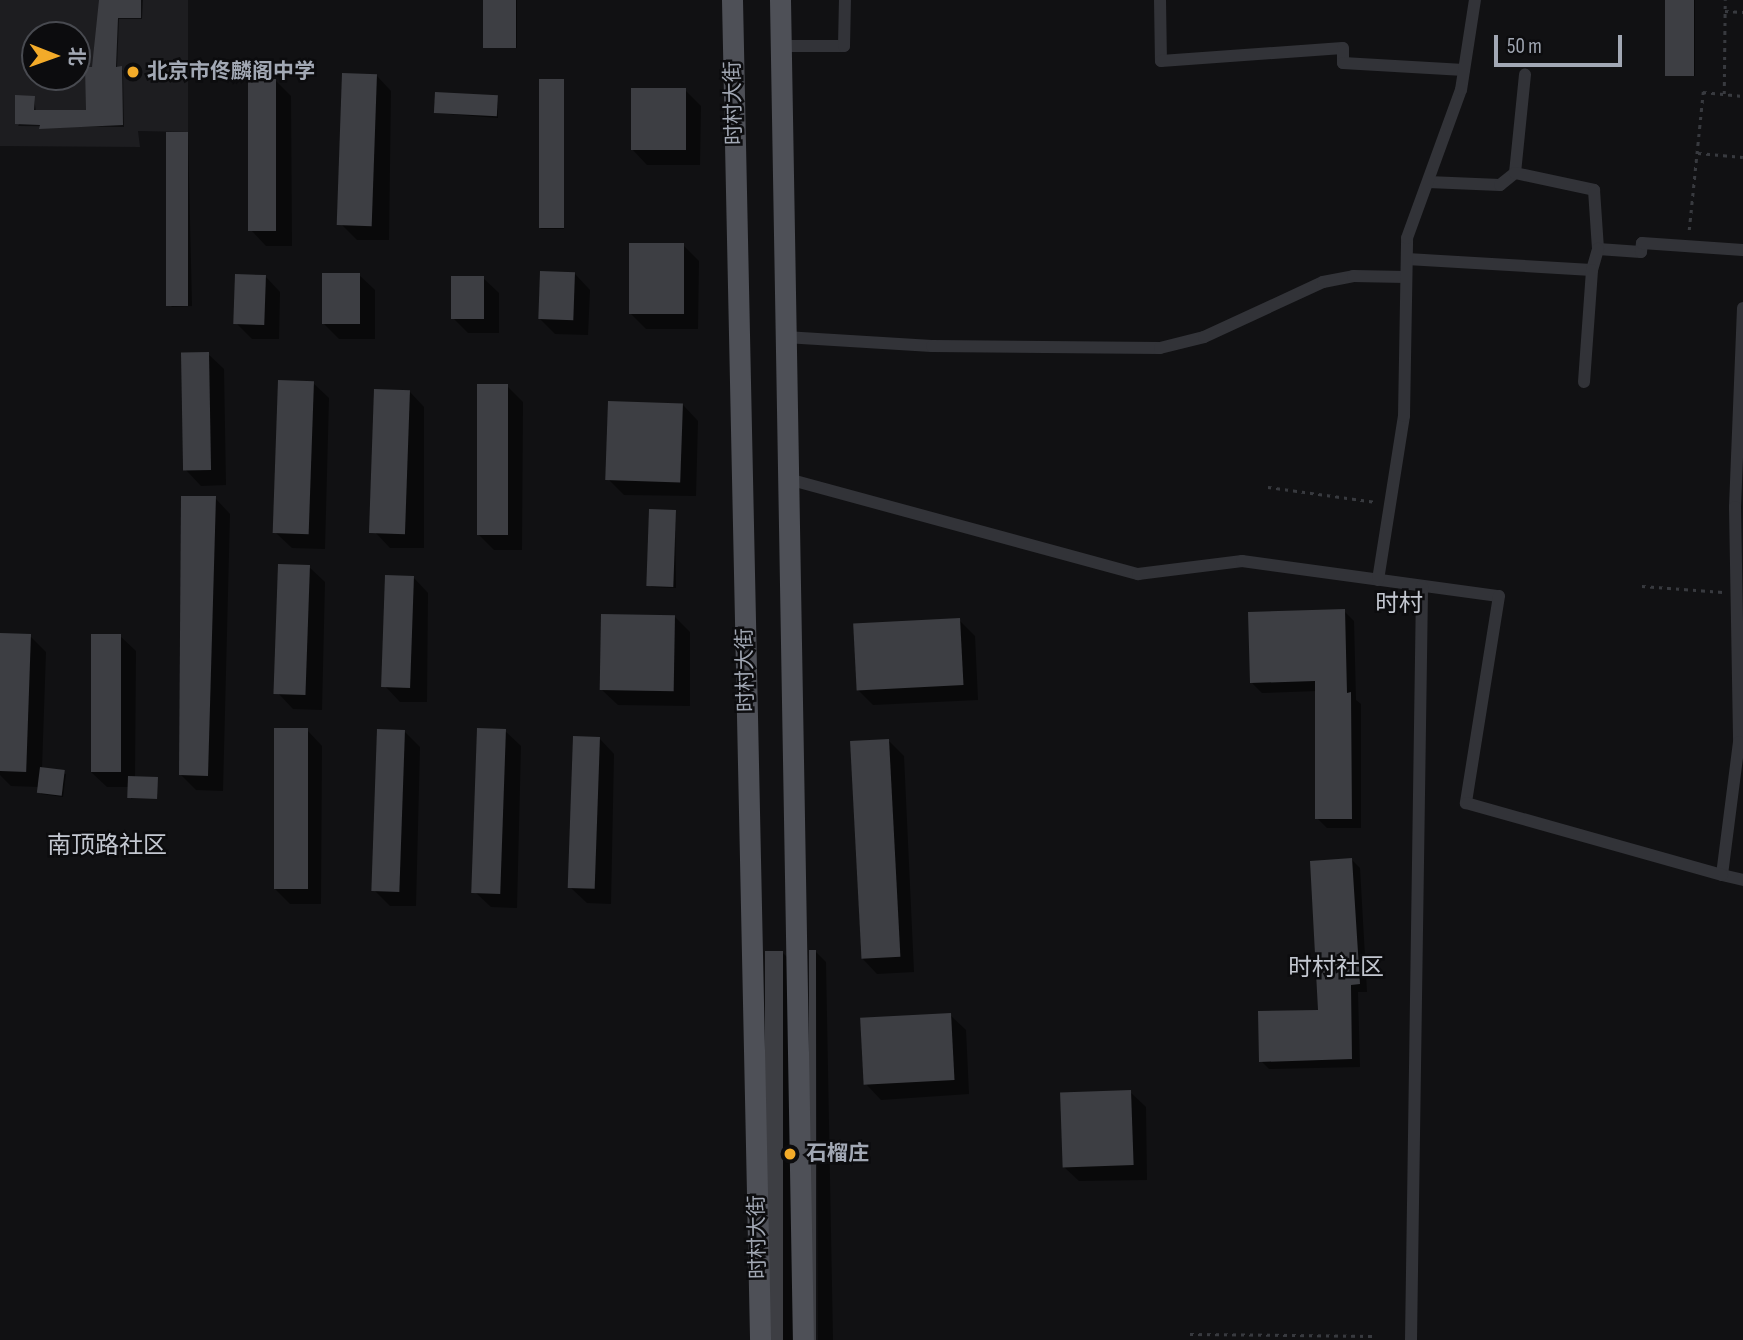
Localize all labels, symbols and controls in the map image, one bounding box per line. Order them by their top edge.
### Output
north arrow [21,21,91,91]
scale bar [1498,21,1626,65]
text: 50 m [1507,34,1542,59]
text: 北 [64,47,87,66]
place label: 北京市佟麟阁中学 [147,59,315,85]
street label: 时村大街 [721,61,747,145]
marker: 北京市佟麟阁中学 [125,64,141,80]
district label: 时村 [1375,590,1423,618]
street label: 时村大街 [733,628,759,712]
district label: 南顶路社区 [47,832,167,860]
district label: 时村社区 [1288,954,1384,982]
place label: 石榴庄 [806,1141,869,1167]
marker: 石榴庄 [780,1144,800,1164]
street label: 时村大街 [745,1195,771,1279]

